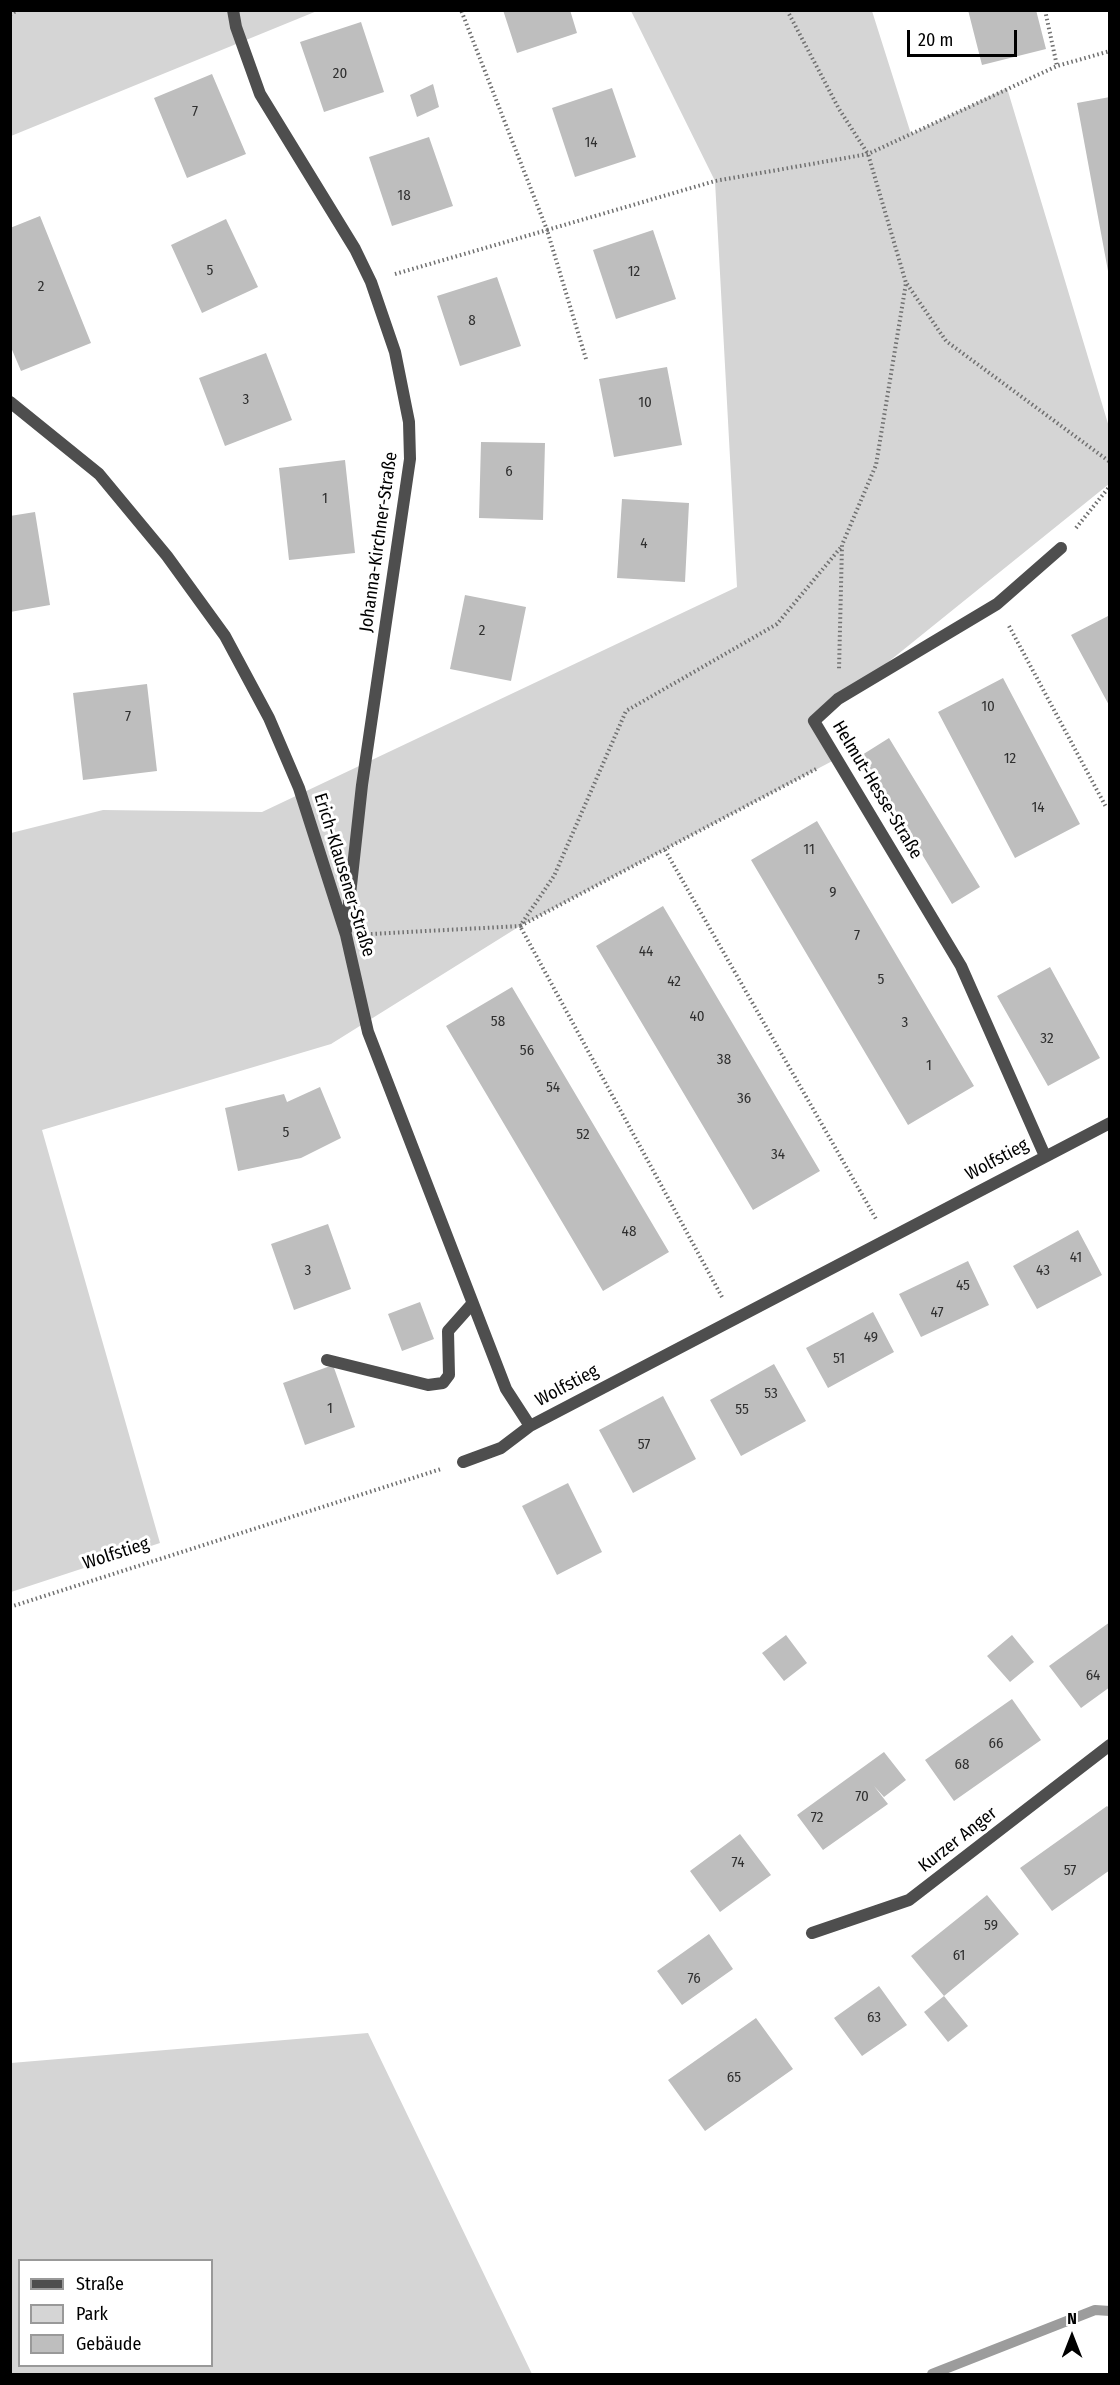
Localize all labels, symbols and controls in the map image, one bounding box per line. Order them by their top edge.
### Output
scale bar [910,18,1020,56]
text: 20 m [918,29,953,51]
house number: 20 [333,65,347,83]
house number: 7 [192,103,198,121]
house number: 14 [584,134,598,152]
house number: 18 [397,187,411,205]
house number: 5 [207,262,213,280]
house number: 12 [628,263,640,281]
house number: 2 [38,278,44,296]
house number: 8 [468,312,476,330]
house number: 3 [243,391,249,409]
house number: 10 [638,394,652,412]
street label: Johanna-Kirchner-Straße [356,450,402,634]
house number: 6 [505,463,513,481]
house number: 1 [322,490,328,508]
house number: 4 [640,535,648,553]
house number: 2 [479,622,485,640]
house number: 10 [981,698,995,716]
house number: 7 [125,708,131,726]
street label: Helmut-Hesse-Straße [827,717,927,863]
house number: 12 [1004,750,1016,768]
street label: Erich-Klausener-Straße [309,791,379,959]
house number: 14 [1031,799,1045,817]
house number: 11 [803,841,815,859]
house number: 9 [829,884,837,902]
house number: 7 [854,927,860,945]
house number: 44 [639,943,653,961]
house number: 5 [878,971,884,989]
house number: 42 [667,973,681,991]
house number: 40 [689,1008,705,1026]
house number: 58 [491,1013,505,1031]
house number: 3 [902,1014,908,1032]
house number: 32 [1040,1030,1054,1048]
house number: 56 [520,1042,534,1060]
house number: 38 [717,1051,731,1069]
house number: 1 [926,1057,932,1075]
house number: 54 [546,1079,560,1097]
house number: 36 [737,1090,751,1108]
house number: 5 [283,1124,289,1142]
house number: 52 [576,1126,590,1144]
street label: Wolfstieg [962,1134,1032,1186]
house number: 34 [771,1146,785,1164]
house number: 48 [622,1223,636,1241]
house number: 41 [1070,1249,1082,1267]
house number: 3 [305,1262,311,1280]
house number: 43 [1036,1262,1050,1280]
house number: 45 [956,1277,970,1295]
house number: 47 [930,1304,944,1322]
house number: 49 [864,1329,878,1347]
house number: 51 [833,1350,845,1368]
street label: Wolfstieg [532,1360,602,1412]
house number: 53 [764,1385,778,1403]
house number: 1 [327,1400,333,1418]
house number: 55 [735,1401,749,1419]
house number: 57 [638,1436,650,1454]
street label: Wolfstieg [80,1533,152,1575]
house number: 64 [1086,1667,1100,1685]
house number: 66 [989,1735,1003,1753]
house number: 68 [955,1756,969,1774]
house number: 70 [855,1788,869,1806]
street label: Kurzer Anger [914,1803,1002,1877]
house number: 72 [811,1809,823,1827]
house number: 74 [732,1854,744,1872]
house number: 57 [1064,1862,1076,1880]
house number: 59 [984,1917,998,1935]
house number: 61 [953,1947,965,1965]
house number: 76 [687,1970,701,1988]
house number: 63 [867,2009,881,2027]
house number: 65 [727,2069,741,2087]
legend [18,2259,213,2367]
text: Straße [76,2273,124,2295]
text: Park [76,2303,108,2325]
north arrow [1042,2307,1102,2367]
text: N [1067,2309,1077,2328]
text: Gebäude [76,2333,141,2355]

